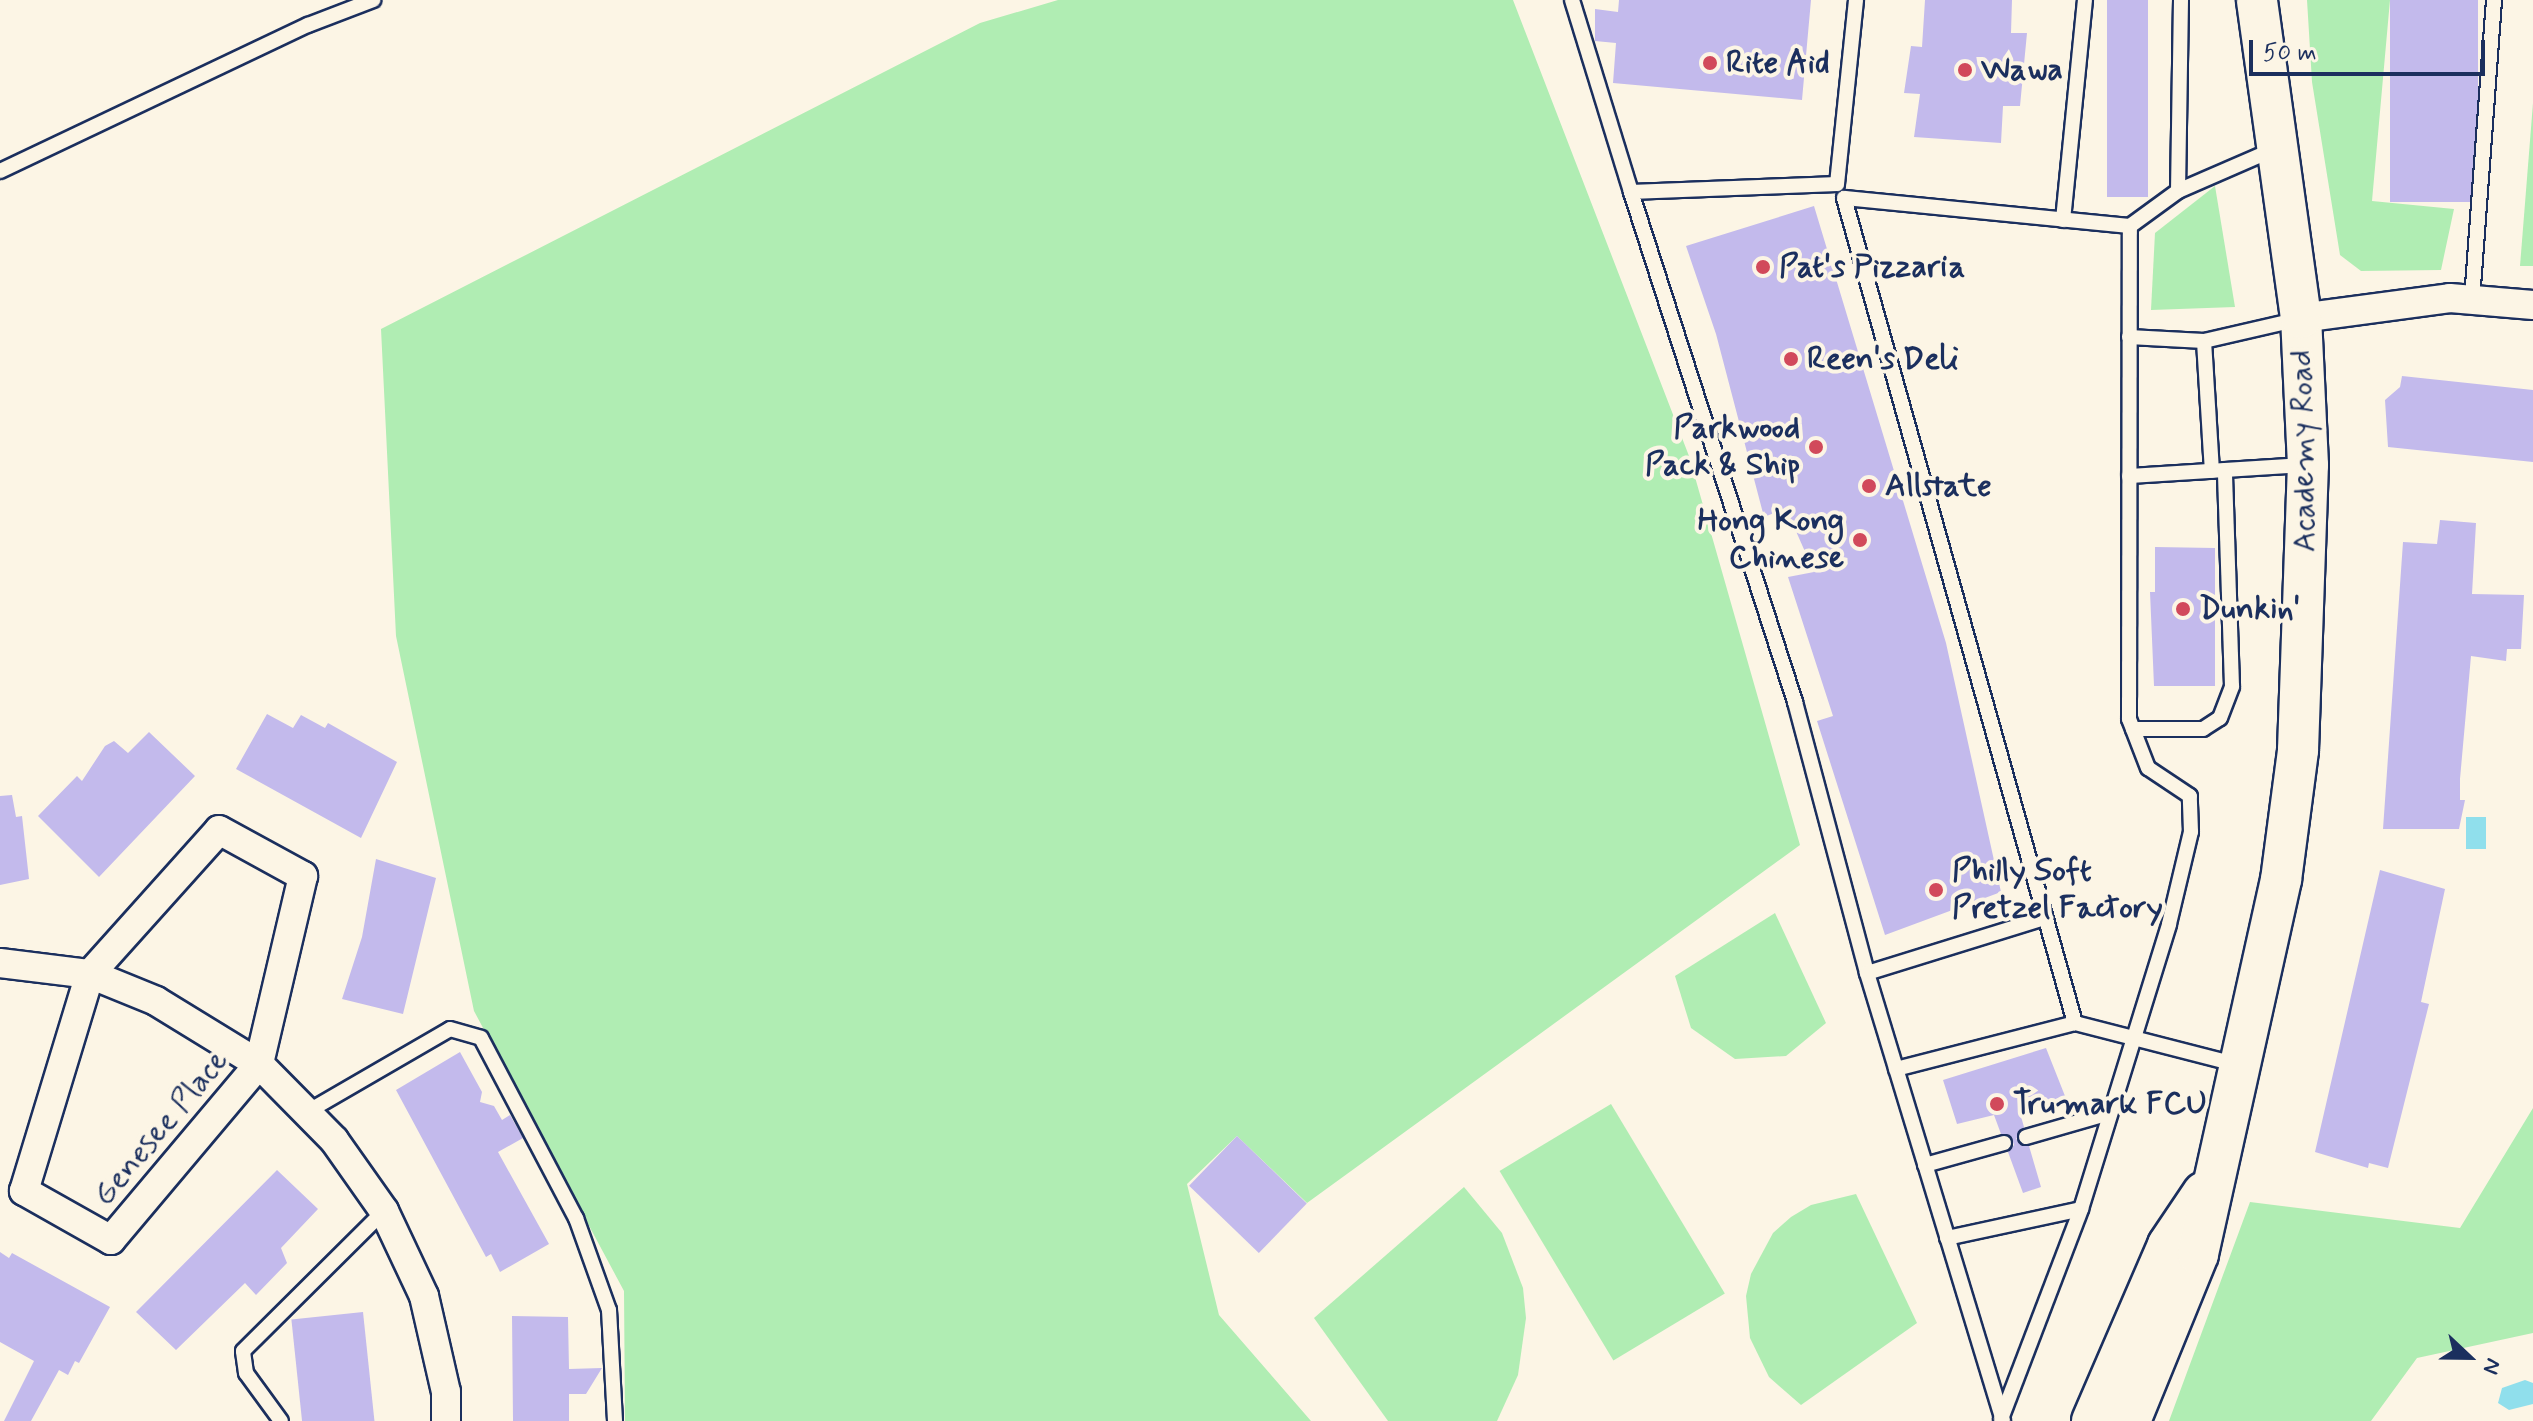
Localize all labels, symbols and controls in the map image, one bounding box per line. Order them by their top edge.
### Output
scale bar [2253,24,2489,74]
text: 50 m [2263,38,2317,69]
place label: Rite Aid [1726,44,1830,82]
place label: Wawa [1981,51,2063,89]
marker: Rite Aid [1701,54,1719,72]
marker: Wawa [1956,61,1974,79]
place label: Pat's Pizzaria [1779,248,1966,286]
marker: Pat's Pizzaria [1754,258,1772,276]
place label: Reen's Deli [1807,340,1958,378]
street label: Academy Road [2283,349,2325,553]
marker: Reen's Deli [1782,350,1800,368]
place label: Parkwood Pack & Ship [1645,410,1800,485]
marker: Parkwood Pack & Ship [1807,438,1825,456]
place label: Allstate [1885,467,1992,505]
marker: Allstate [1860,477,1878,495]
place label: Hong Kong Chinese [1697,503,1844,578]
marker: Hong Kong Chinese [1851,531,1869,549]
place label: Dunkin' [2199,590,2301,628]
marker: Dunkin' [2174,600,2192,618]
place label: Philly Soft Pretzel Factory [1952,853,2158,928]
marker: Philly Soft Pretzel Factory [1927,881,1945,899]
street label: Genesee Place [85,1042,237,1214]
place label: Trumark FCU [2013,1085,2202,1123]
marker: Trumark FCU [1988,1095,2006,1113]
north arrow [2429,1317,2509,1397]
text: N [2476,1354,2507,1378]

